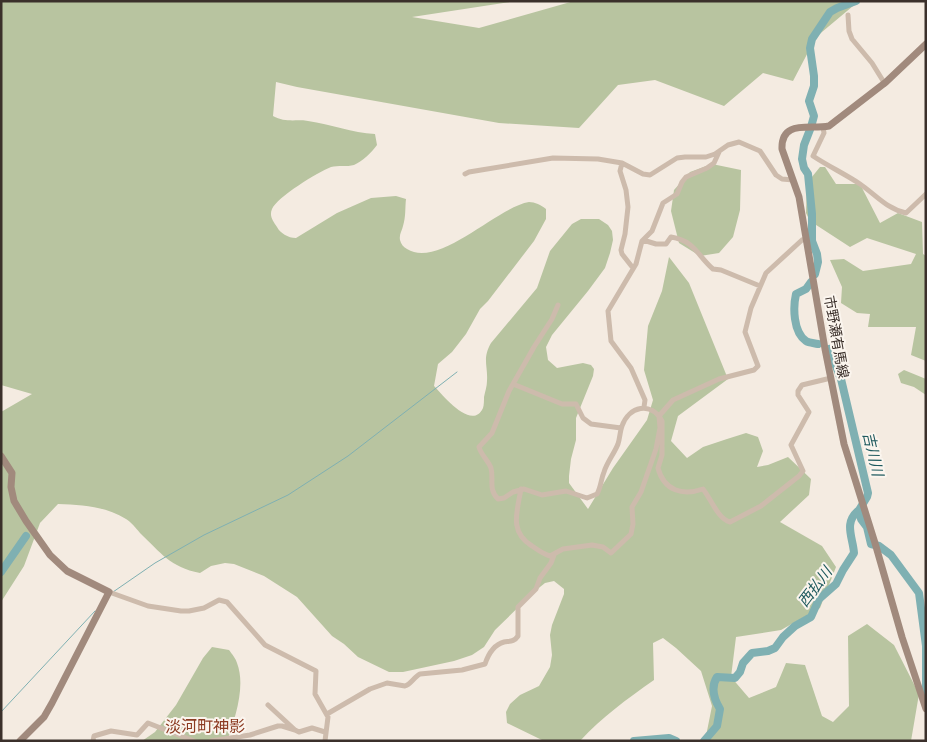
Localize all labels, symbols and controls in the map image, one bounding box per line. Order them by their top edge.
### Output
street label: 市野瀬有馬線 [820,294,852,380]
water label: 吉川川 [859,430,887,480]
water label: 西払川 [794,562,837,610]
district label: 淡河町神影 [165,717,245,736]

